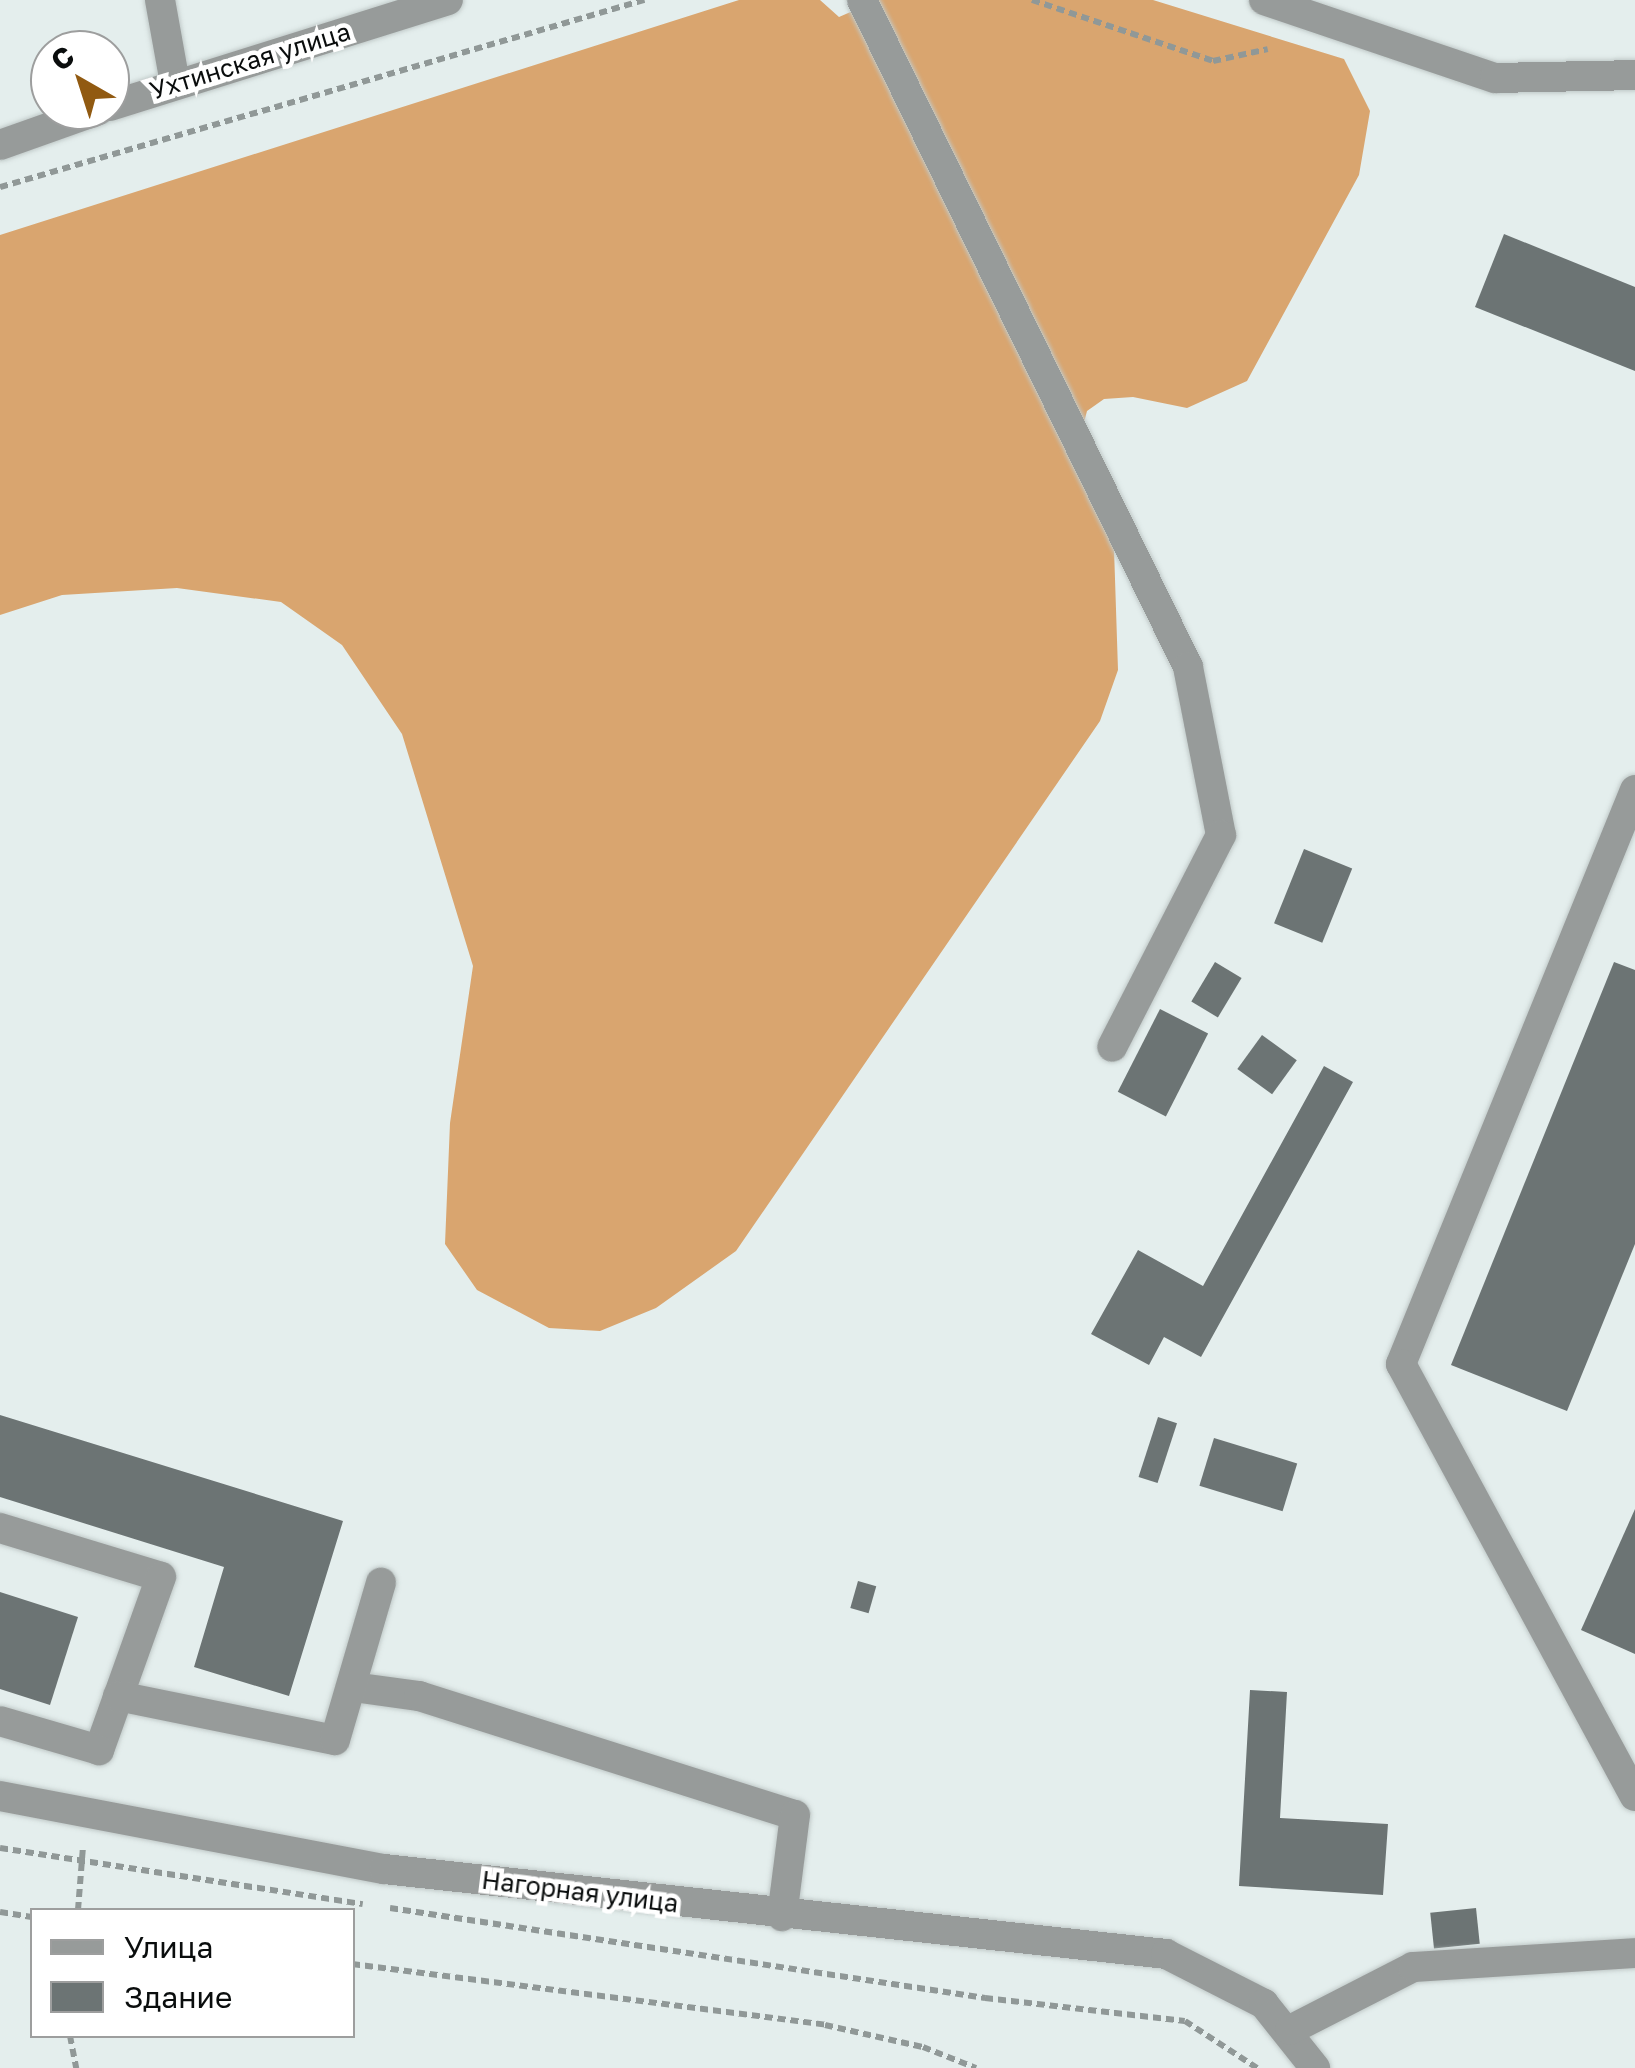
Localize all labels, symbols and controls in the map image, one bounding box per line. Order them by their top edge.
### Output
street label: Ухтинская улица [146,16,354,106]
north arrow [30,30,130,130]
text: С [44,39,80,77]
street label: Нагорная улица [480,1865,680,1919]
legend [30,1908,355,2038]
text: Улица [124,1929,213,1965]
text: Здание [124,1979,232,2015]

